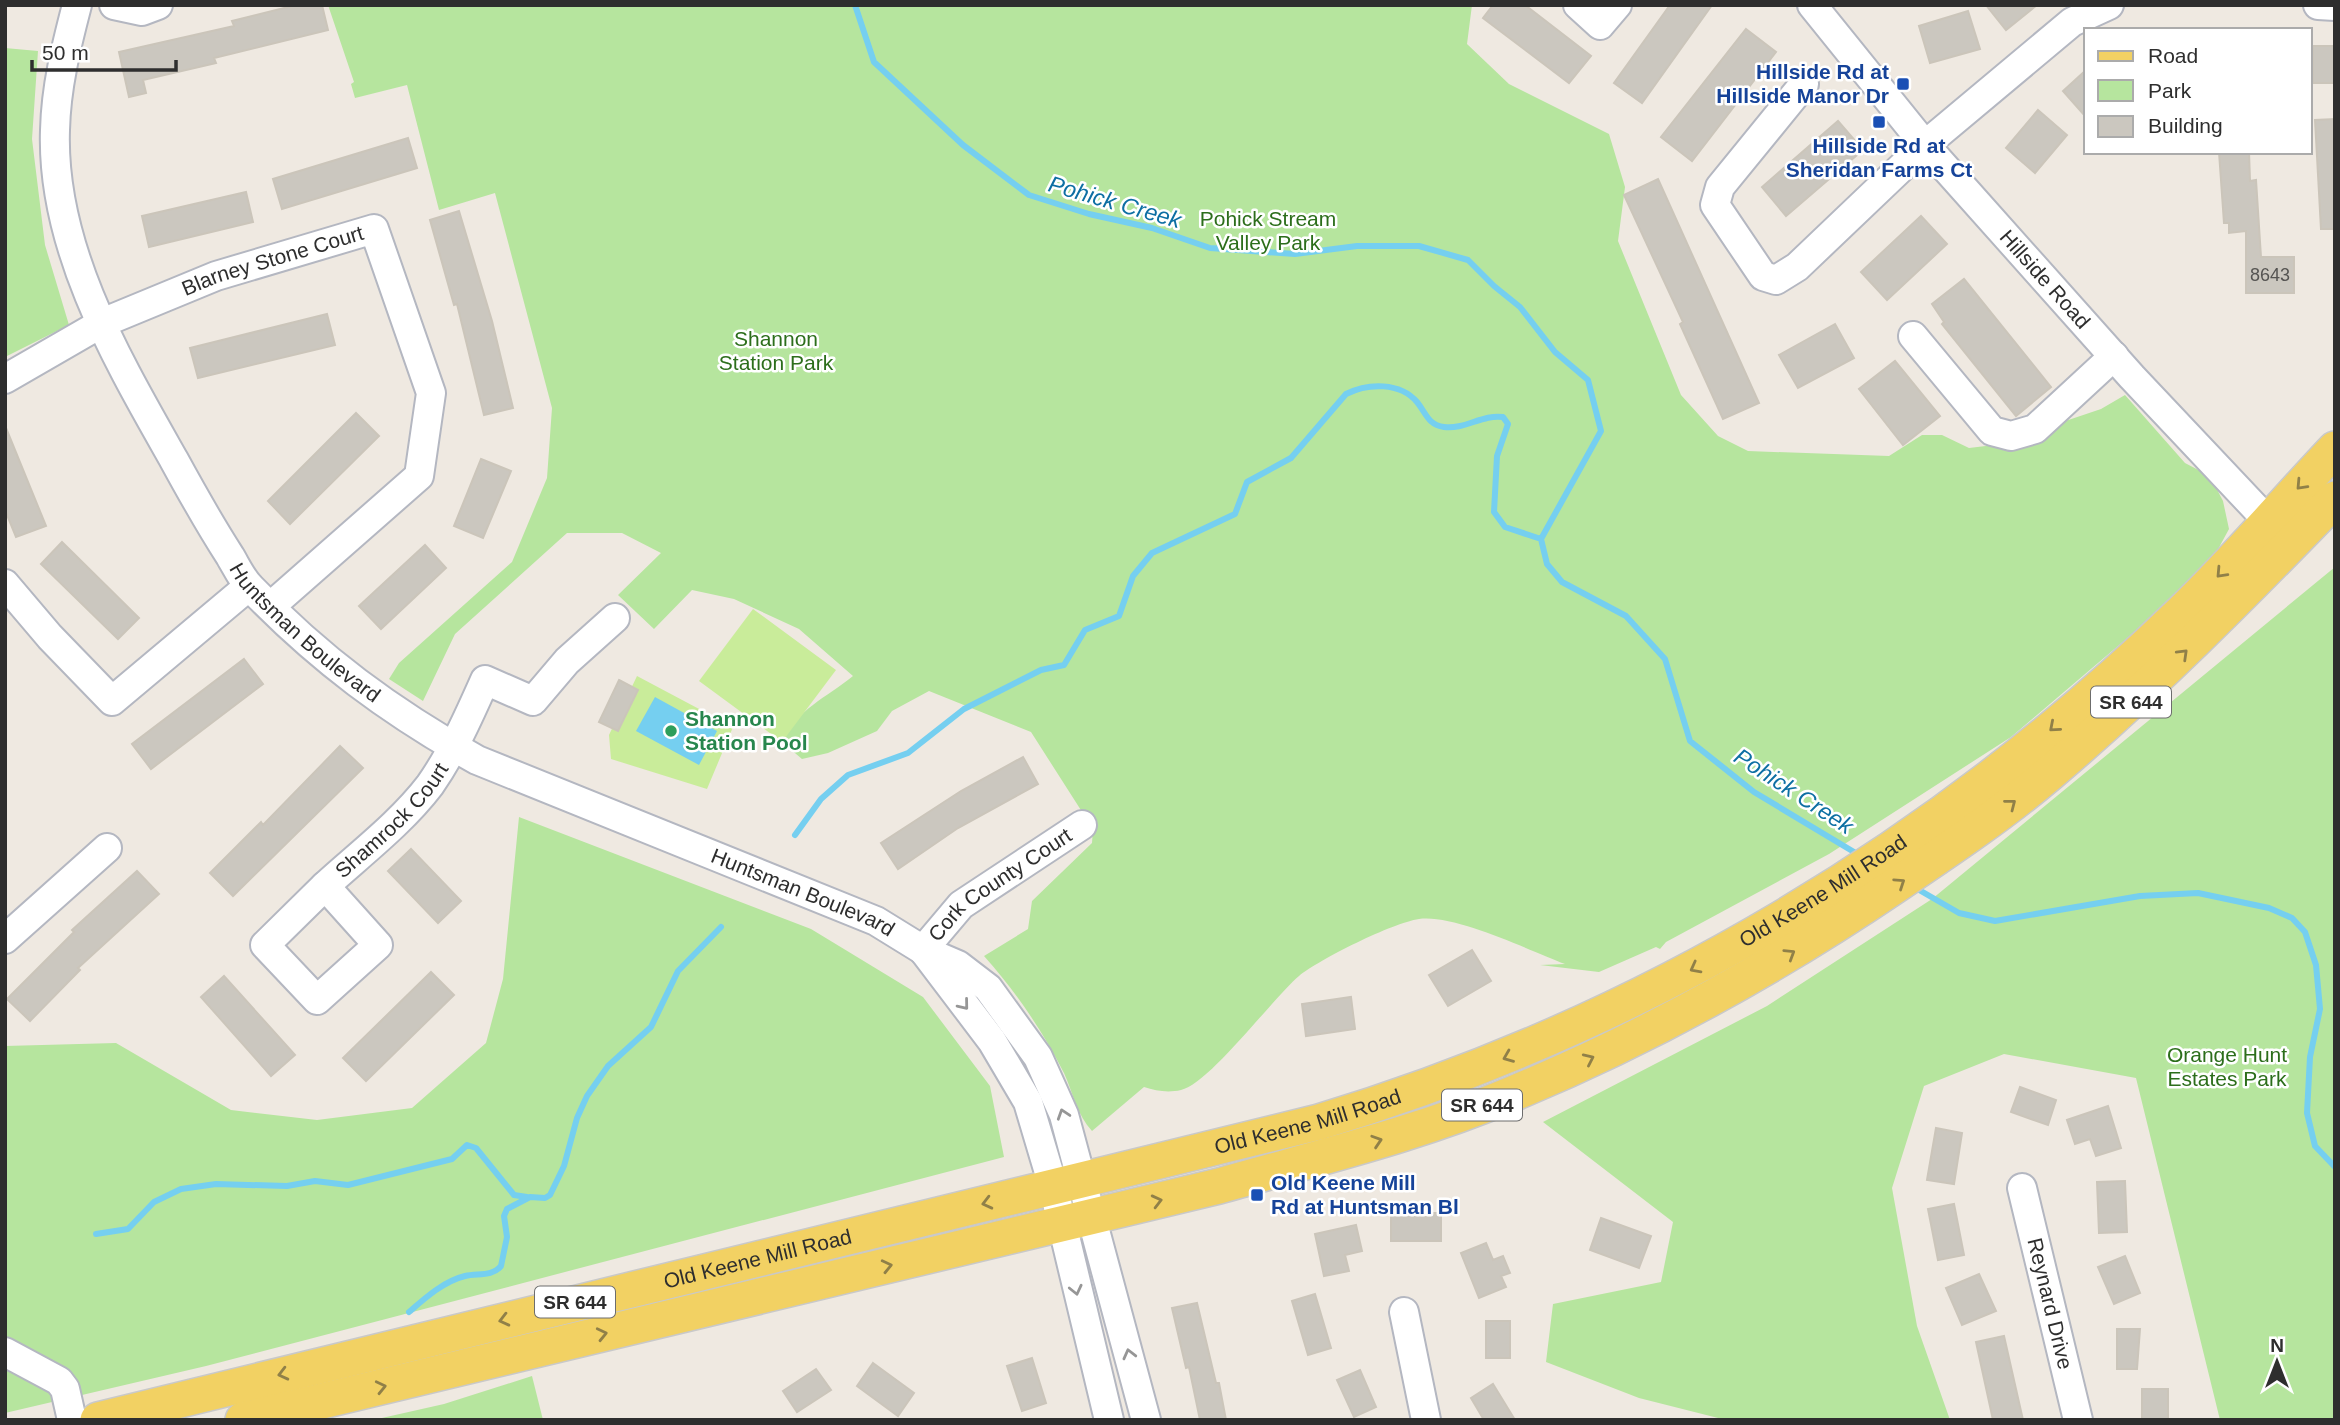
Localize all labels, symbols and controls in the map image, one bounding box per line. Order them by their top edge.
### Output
scale bar [32,28,175,72]
legend [2084,28,2312,154]
text: 50 m [42,41,89,64]
text: Road [2148,44,2198,67]
place label: Hillside Rd at Hillside Manor Dr [1716,60,1889,107]
marker: Hillside Rd at Hillside Manor Dr [1895,76,1911,92]
text: Park [2148,79,2192,102]
marker: Hillside Rd at Sheridan Farms Ct [1871,114,1887,130]
text: Building [2148,114,2223,137]
place label: Hillside Rd at Sheridan Farms Ct [1786,134,1972,181]
water label: Pohick Creek [1046,171,1186,234]
park label: Pohick Stream Valley Park [1200,207,1336,254]
street label: Blarney Stone Court [178,221,366,300]
street label: Hillside Road [1995,225,2095,333]
house number: 8643 [2250,265,2290,285]
park label: Shannon Station Park [719,327,834,374]
one-way arrow [2297,477,2309,490]
street label: Huntsman Boulevard [225,559,385,707]
one-way arrow [2217,564,2230,577]
one-way arrow [2175,650,2188,663]
road number: SR 644 [2091,687,2171,718]
place label: Shannon Station Pool [685,707,808,754]
one-way arrow [2050,719,2063,731]
marker: Shannon Station Pool [663,723,679,739]
water label: Pohick Creek [1730,743,1860,840]
street label: Shamrock Court [331,758,453,882]
one-way arrow [2004,799,2016,812]
street label: Cork County Court [924,823,1076,946]
street label: Old Keene Mill Road [1735,830,1911,951]
street label: Huntsman Boulevard [708,844,899,941]
one-way arrow [1892,878,1905,891]
one-way arrow [1782,950,1795,963]
one-way arrow [1690,960,1702,973]
one-way arrow [955,998,968,1010]
park label: Orange Hunt Estates Park [2167,1043,2287,1090]
one-way arrow [1503,1049,1515,1063]
one-way arrow [1582,1054,1594,1068]
street label: Old Keene Mill Road [1212,1084,1404,1158]
road number: SR 644 [1442,1090,1522,1120]
one-way arrow [1057,1109,1072,1121]
one-way arrow [1370,1135,1382,1149]
place label: Old Keene Mill Rd at Huntsman Bl [1271,1171,1459,1218]
marker: Old Keene Mill Rd at Huntsman Bl [1249,1187,1265,1203]
one-way arrow [981,1194,993,1209]
one-way arrow [1151,1194,1163,1209]
street label: Old Keene Mill Road [661,1224,854,1293]
street label: Reynard Drive [2023,1236,2077,1372]
one-way arrow [881,1259,893,1274]
one-way arrow [1068,1284,1083,1296]
road number: SR 644 [535,1286,615,1318]
one-way arrow [498,1312,510,1326]
north arrow [2242,1327,2312,1397]
one-way arrow [596,1328,608,1342]
text: N [2270,1335,2284,1356]
one-way arrow [1123,1348,1137,1360]
one-way arrow [277,1366,289,1380]
one-way arrow [375,1381,387,1395]

